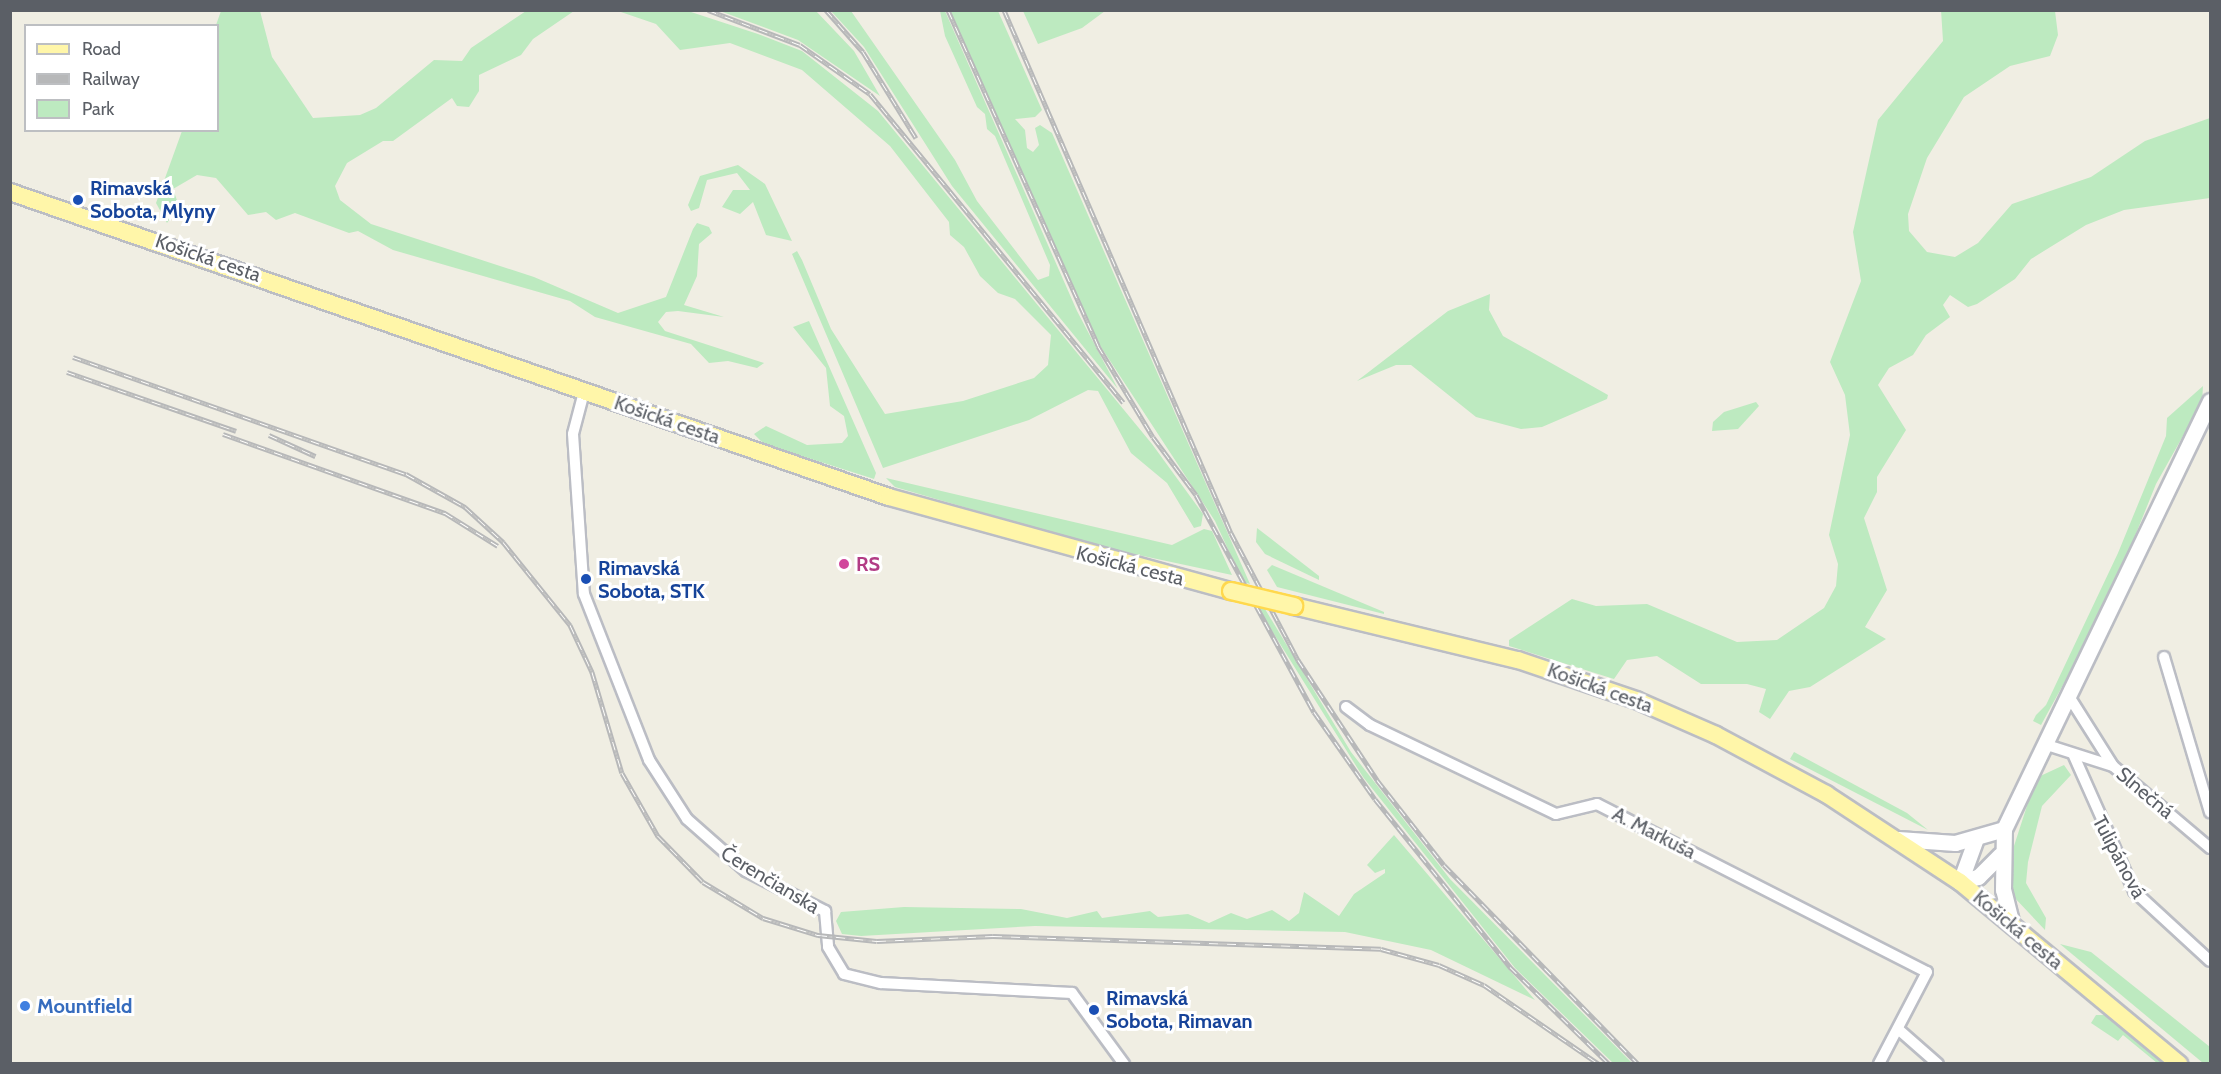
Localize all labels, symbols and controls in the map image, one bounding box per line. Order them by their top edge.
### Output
legend [24,24,219,132]
text: Road [82,38,121,60]
text: Railway [82,68,140,90]
text: Park [82,98,114,120]
place label: Rimavská Sobota, Mlyny [90,176,215,223]
marker: Rimavská Sobota, Mlyny [71,193,85,207]
street label: Košická cesta [152,229,264,287]
street label: Košická cesta [611,391,723,449]
street label: Košická cesta [1074,541,1186,591]
place label: RS [856,552,880,576]
place label: Rimavská Sobota, STK [598,556,705,603]
marker: RS [837,557,851,571]
marker: Rimavská Sobota, STK [579,572,593,586]
street label: Košická cesta [1544,658,1656,718]
street label: Slnečná [2111,762,2179,824]
street label: A. Markuša [1608,802,1700,864]
street label: Tulipánová [2087,811,2151,903]
street label: Čerenčianska [716,841,824,919]
street label: Košická cesta [1968,885,2068,975]
place label: Rimavská Sobota, Rimavan [1106,987,1253,1034]
place label: Mountfield [37,994,132,1018]
marker: Mountfield [18,999,32,1013]
marker: Rimavská Sobota, Rimavan [1087,1003,1101,1017]

